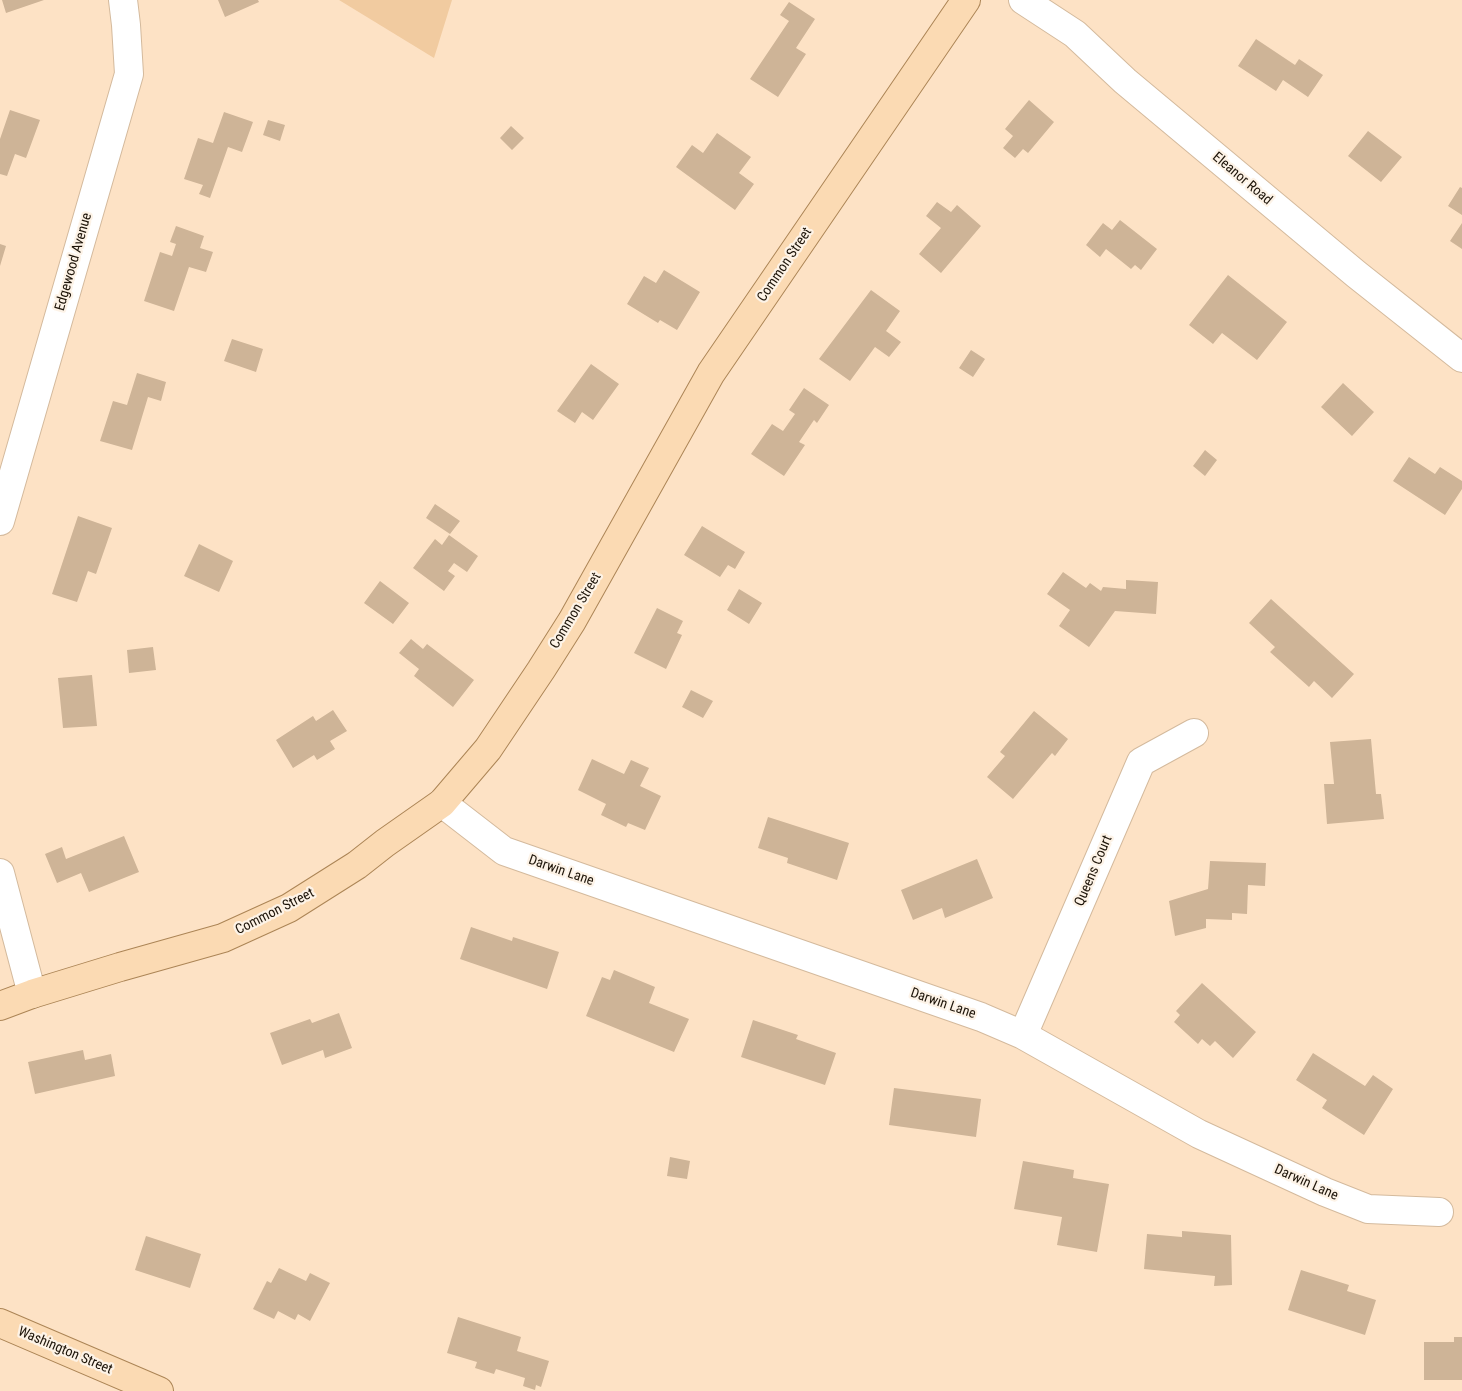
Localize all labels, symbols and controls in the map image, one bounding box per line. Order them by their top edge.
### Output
street label: Eleanor Road [1209,149,1275,209]
street label: Edgewood Avenue [52,211,96,313]
street label: Common Street [754,225,816,305]
street label: Common Street [547,570,605,652]
street label: Queens Court [1072,833,1116,909]
street label: Darwin Lane [526,852,596,890]
street label: Common Street [233,885,317,939]
street label: Darwin Lane [908,985,978,1023]
street label: Darwin Lane [1271,1161,1341,1205]
street label: Washington Street [15,1324,115,1378]

